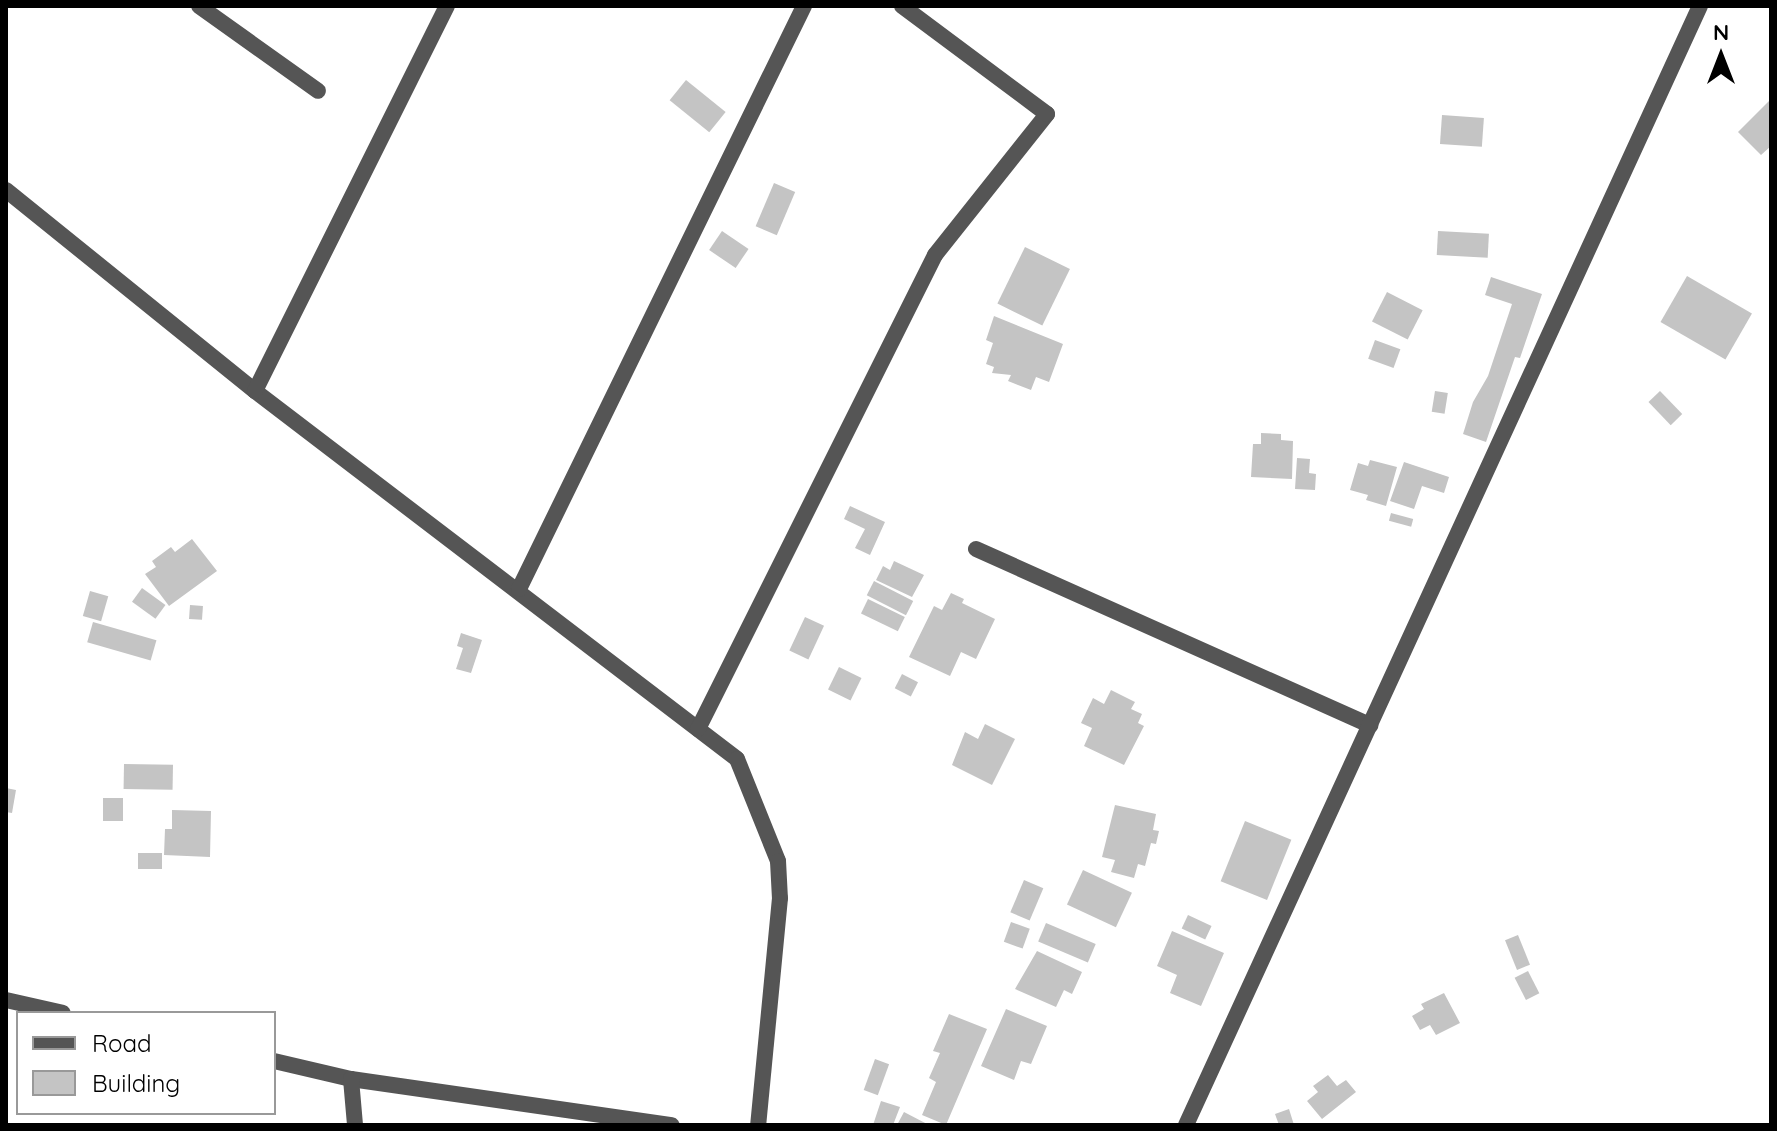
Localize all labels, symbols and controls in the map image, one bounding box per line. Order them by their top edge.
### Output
north arrow [1681,16,1761,96]
text: N [1713,18,1729,46]
legend [16,1011,276,1115]
text: Road [92,1028,152,1058]
text: Building [92,1068,180,1098]

